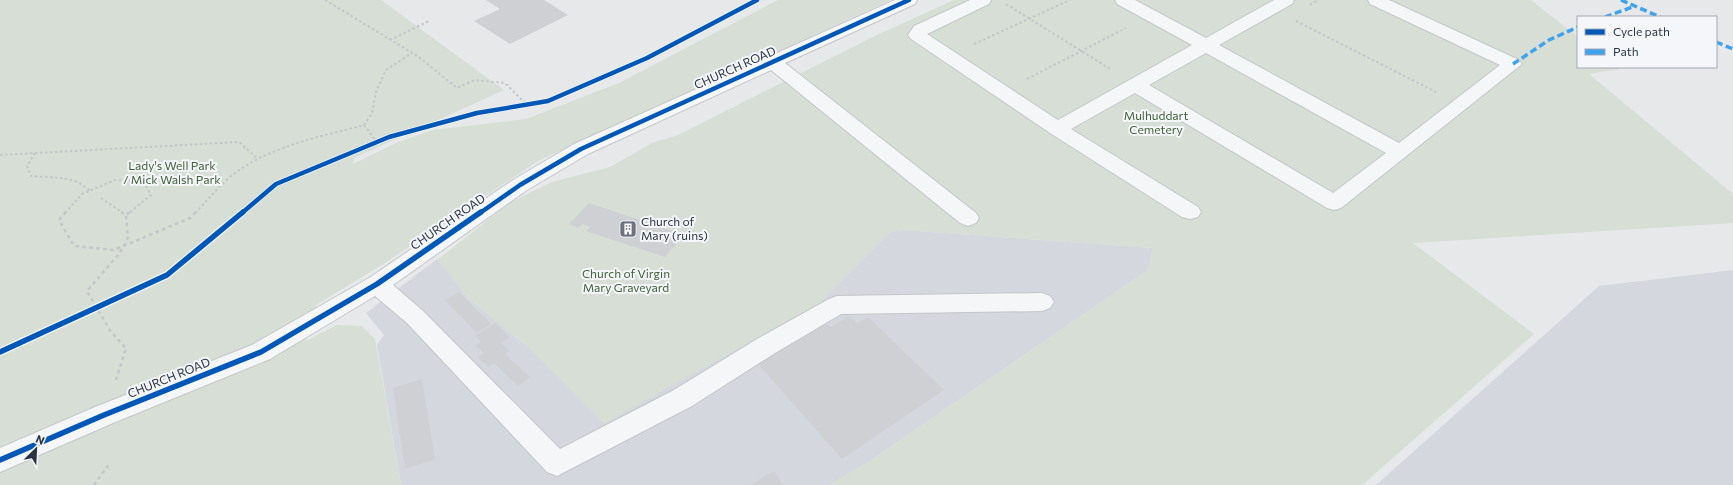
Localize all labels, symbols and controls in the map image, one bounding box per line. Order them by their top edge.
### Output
legend [1577,16,1717,68]
text: Cycle path [1613,24,1670,38]
street label: CHURCH ROAD [692,43,778,91]
text: Path [1613,44,1639,58]
park label: Mulhuddart Cemetery [1124,108,1188,136]
park label: Lady's Well Park / Mick Walsh Park [123,158,221,186]
street label: CHURCH ROAD [407,190,488,252]
place label: Church of Mary (ruins) [641,214,708,242]
building icon: Church of Mary (ruins) [618,219,638,239]
park label: Church of Virgin Mary Graveyard [582,266,670,294]
street label: CHURCH ROAD [125,354,212,400]
north arrow [16,429,56,469]
text: N [34,432,47,447]

